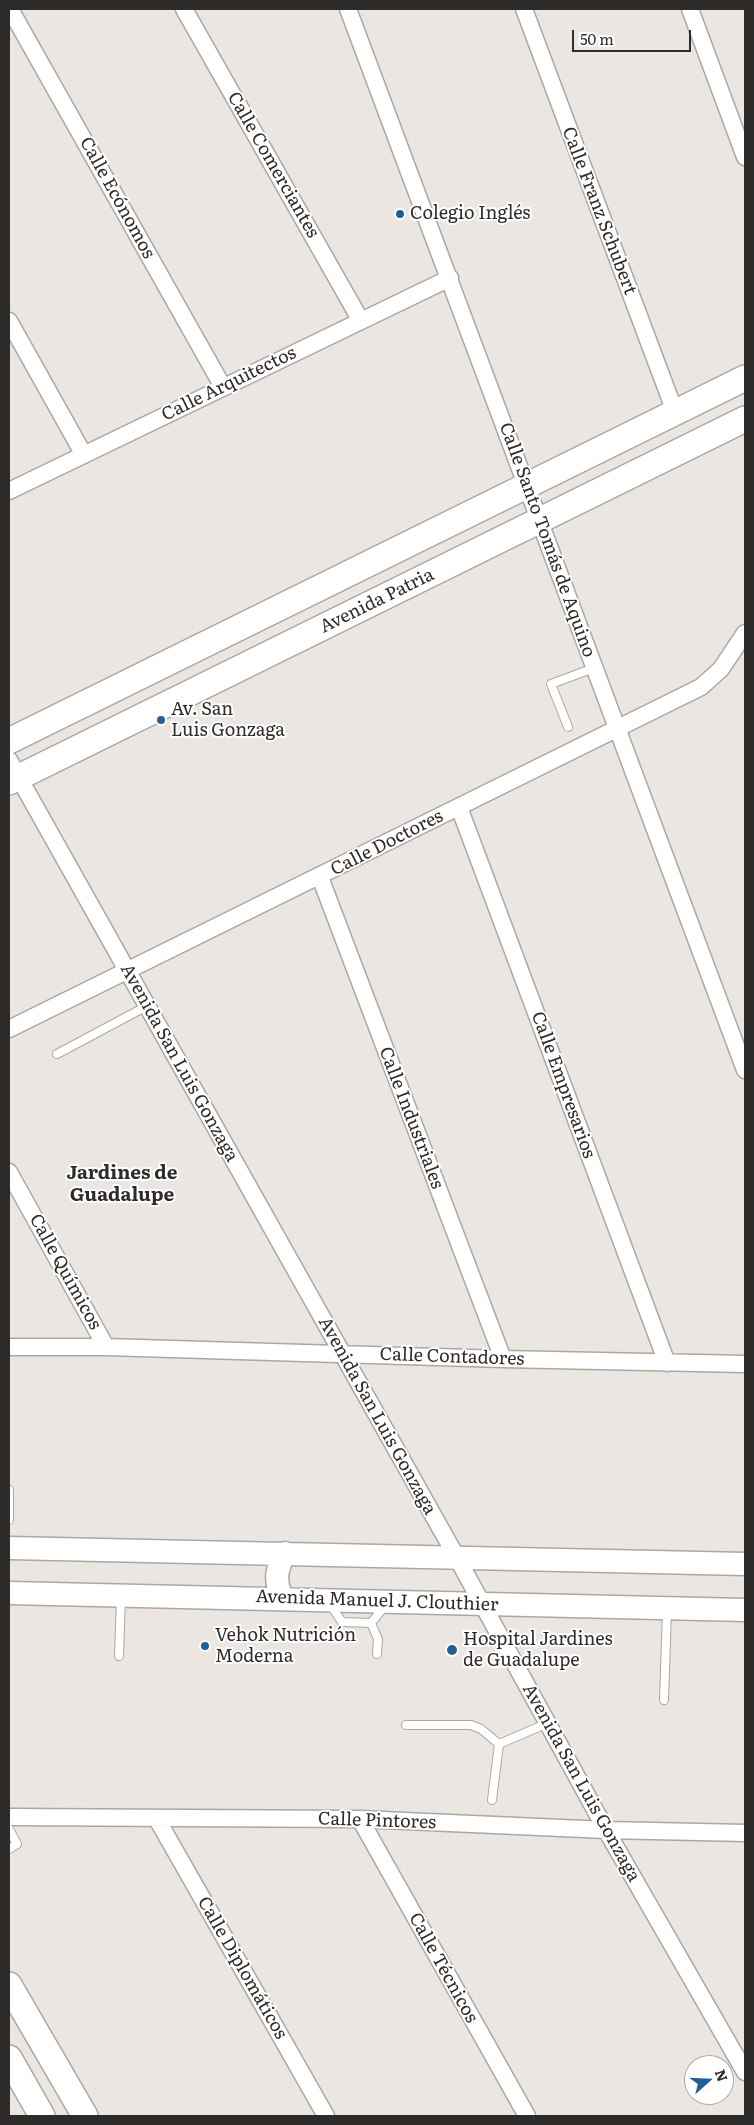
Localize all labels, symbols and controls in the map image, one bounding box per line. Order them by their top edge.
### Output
scale bar [574,20,693,52]
text: 50 m [580,27,614,50]
street label: Calle Comerciantes [222,88,324,242]
street label: Calle Franz Schubert [557,124,641,298]
street label: Calle Ecónomos [75,133,159,263]
place label: Colegio Inglés [410,203,530,225]
marker: Colegio Inglés [394,208,406,220]
street label: Calle Arquitectos [158,342,300,426]
street label: Calle Santo Tomás de Aquino [494,420,600,660]
street label: Avenida Patria [316,564,438,638]
place label: Av. San Luis Gonzaga [171,699,285,742]
marker: Av. San Luis Gonzaga [155,714,167,726]
street label: Calle Doctores [327,805,447,881]
street label: Avenida San Luis Gonzaga [116,960,242,1166]
street label: Calle Empresarios [526,1009,600,1161]
street label: Calle Industriales [374,1044,448,1192]
district label: Jardines de Guadalupe [67,1162,177,1206]
street label: Calle Químicos [24,1210,106,1334]
street label: Avenida San Luis Gonzaga [314,1313,440,1519]
street label: Calle Contadores [379,1344,525,1370]
street label: Avenida Manuel J. Clouthier [255,1586,499,1616]
place label: Vehok Nutrición Moderna [215,1625,356,1668]
place label: Hospital Jardines de Guadalupe [463,1629,613,1672]
marker: Vehok Nutrición Moderna [199,1640,211,1652]
marker: Hospital Jardines de Guadalupe [445,1643,459,1657]
street label: Avenida San Luis Gonzaga [518,1680,644,1886]
street label: Calle Pintores [318,1808,436,1834]
street label: Calle Diplomáticos [192,1893,292,2043]
street label: Calle Técnicos [404,1909,482,2027]
north arrow [684,2055,734,2105]
text: N [711,2066,734,2084]

